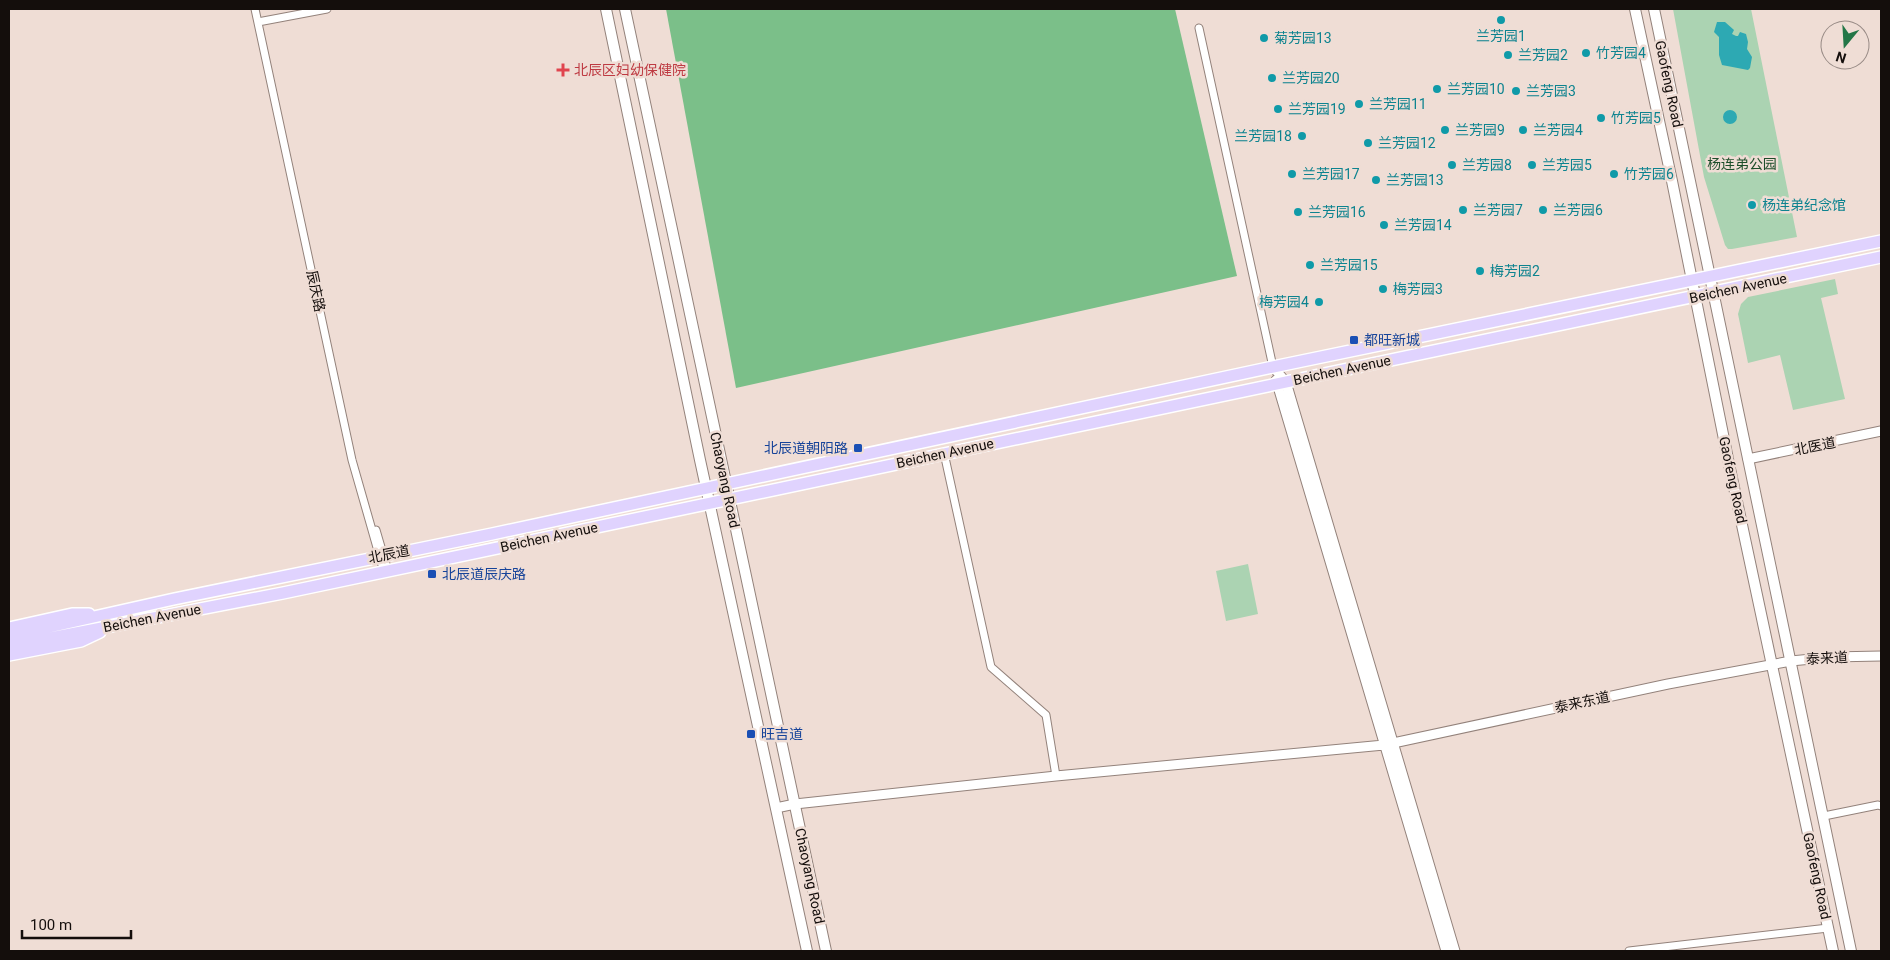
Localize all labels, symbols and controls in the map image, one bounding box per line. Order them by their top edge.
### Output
marker: 兰芳园1 [1495,14,1507,26]
north arrow [1820,20,1870,70]
place label: 兰芳园1 [1476,28,1526,44]
place label: 菊芳园13 [1274,30,1332,46]
marker: 菊芳园13 [1258,32,1270,44]
street label: Gaofeng Road [1652,39,1686,129]
place label: 竹芳园4 [1596,45,1646,61]
place label: 兰芳园2 [1518,47,1568,63]
marker: 竹芳园4 [1580,47,1592,59]
text: N [1834,48,1848,67]
marker: 兰芳园2 [1502,49,1514,61]
place label: 北辰区妇幼保健院 [574,62,686,78]
marker: 北辰区妇幼保健院 [556,63,570,77]
place label: 兰芳园20 [1282,70,1340,86]
marker: 兰芳园20 [1266,72,1278,84]
place label: 兰芳园10 [1447,81,1505,97]
marker: 兰芳园10 [1431,83,1443,95]
place label: 兰芳园3 [1526,83,1576,99]
marker: 兰芳园3 [1510,85,1522,97]
place label: 兰芳园11 [1369,96,1427,112]
marker: 兰芳园11 [1353,98,1365,110]
place label: 兰芳园19 [1288,101,1346,117]
marker: 兰芳园19 [1272,103,1284,115]
place label: 竹芳园5 [1611,110,1661,126]
marker: 竹芳园5 [1595,112,1607,124]
place label: 兰芳园9 [1455,122,1505,138]
place label: 兰芳园4 [1533,122,1583,138]
marker: 兰芳园9 [1439,124,1451,136]
marker: 兰芳园4 [1517,124,1529,136]
place label: 兰芳园18 [1234,128,1292,144]
marker: 兰芳园18 [1296,130,1308,142]
place label: 兰芳园12 [1378,135,1436,151]
marker: 兰芳园12 [1362,137,1374,149]
park label: 杨连弟公园 [1707,156,1777,172]
place label: 兰芳园8 [1462,157,1512,173]
place label: 兰芳园5 [1542,157,1592,173]
marker: 兰芳园8 [1446,159,1458,171]
marker: 兰芳园5 [1526,159,1538,171]
place label: 兰芳园17 [1302,166,1360,182]
place label: 竹芳园6 [1624,166,1674,182]
marker: 兰芳园17 [1286,168,1298,180]
marker: 竹芳园6 [1608,168,1620,180]
place label: 兰芳园13 [1386,172,1444,188]
marker: 兰芳园13 [1370,174,1382,186]
place label: 杨连弟纪念馆 [1762,197,1846,213]
marker: 杨连弟纪念馆 [1746,199,1758,211]
place label: 兰芳园7 [1473,202,1523,218]
place label: 兰芳园6 [1553,202,1603,218]
place label: 兰芳园16 [1308,204,1366,220]
marker: 兰芳园7 [1457,204,1469,216]
marker: 兰芳园6 [1537,204,1549,216]
marker: 兰芳园16 [1292,206,1304,218]
place label: 兰芳园14 [1394,217,1452,233]
marker: 兰芳园14 [1378,219,1390,231]
place label: 兰芳园15 [1320,257,1378,273]
marker: 兰芳园15 [1304,259,1316,271]
place label: 梅芳园2 [1490,263,1540,279]
marker: 梅芳园2 [1474,265,1486,277]
street label: 辰庆路 [304,269,328,313]
street label: Beichen Avenue [1688,270,1788,306]
place label: 梅芳园3 [1393,281,1443,297]
marker: 梅芳园3 [1377,283,1389,295]
place label: 梅芳园4 [1259,294,1309,310]
marker: 梅芳园4 [1313,296,1325,308]
place label: 都旺新城 [1364,332,1420,348]
marker: 都旺新城 [1348,334,1360,346]
street label: Beichen Avenue [1292,352,1392,388]
street label: Chaoyang Road [707,431,743,529]
street label: 北医道 [1793,434,1837,458]
street label: Beichen Avenue [895,435,995,471]
street label: Gaofeng Road [1716,435,1750,525]
place label: 北辰道朝阳路 [764,440,848,456]
marker: 北辰道朝阳路 [852,442,864,454]
street label: Beichen Avenue [499,519,599,555]
street label: 北辰道 [367,542,411,566]
place label: 北辰道辰庆路 [442,566,526,582]
marker: 北辰道辰庆路 [426,568,438,580]
street label: Beichen Avenue [102,601,202,635]
street label: 泰来道 [1806,649,1848,667]
street label: 泰来东道 [1553,688,1611,716]
place label: 旺吉道 [761,726,803,742]
marker: 旺吉道 [745,728,757,740]
street label: Chaoyang Road [792,827,828,925]
street label: Gaofeng Road [1800,831,1834,921]
scale bar [22,908,131,940]
text: 100 m [30,916,72,934]

